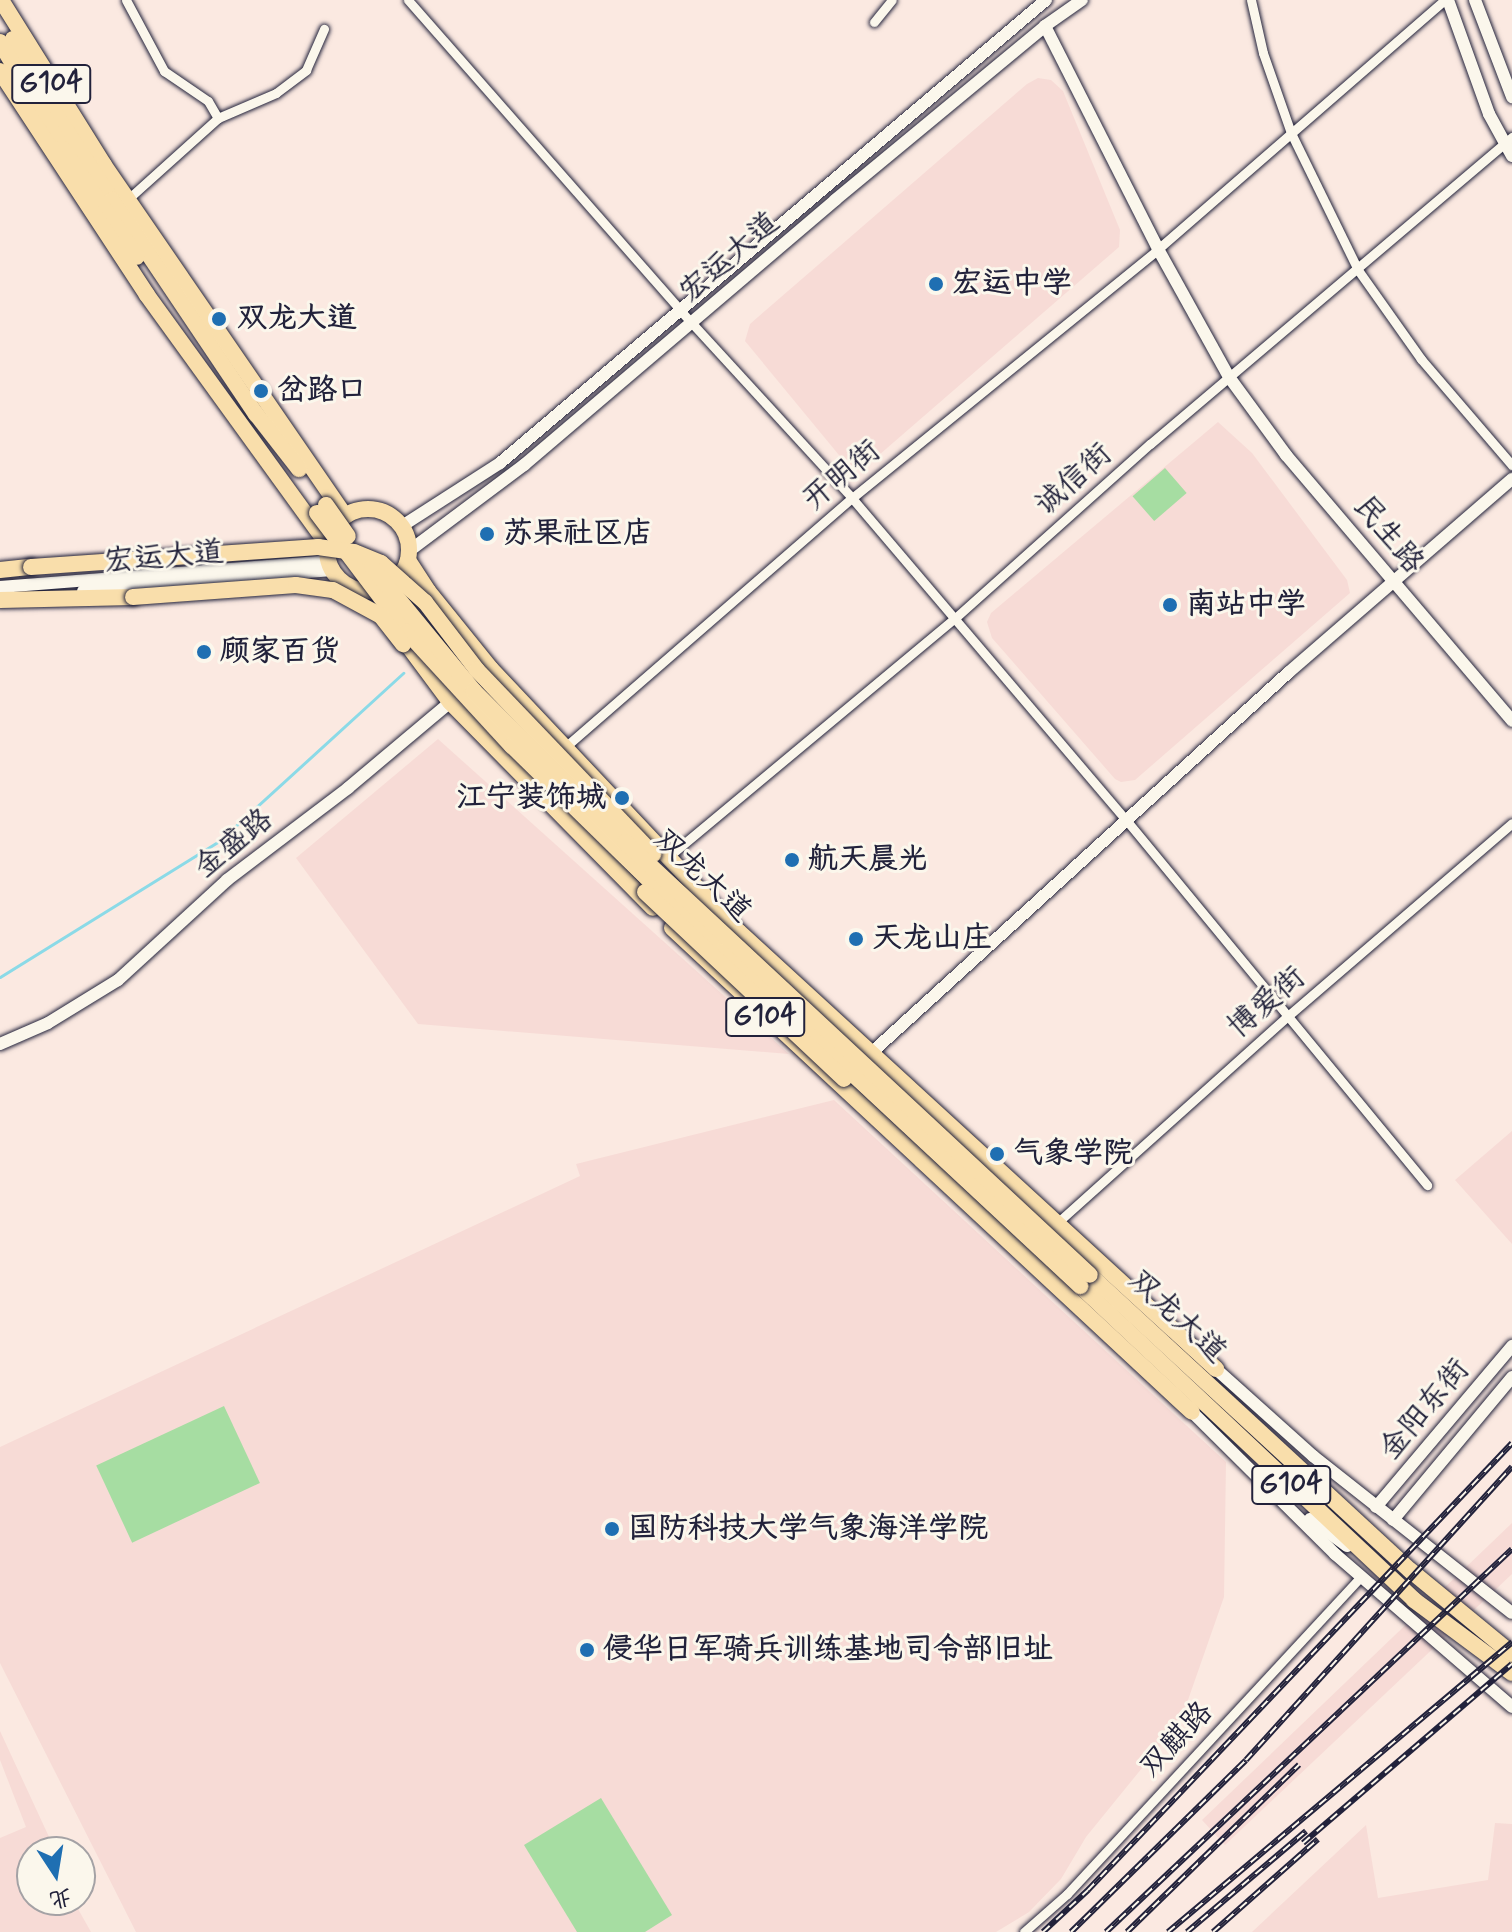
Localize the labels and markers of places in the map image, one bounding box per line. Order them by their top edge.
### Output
place label: 宏运中学 [952,266,1072,302]
marker: 宏运中学 [927,275,945,293]
place label: 双龙大道 [237,301,357,337]
marker: 双龙大道 [208,308,230,330]
place label: 岔路口 [277,373,367,409]
marker: 岔路口 [252,382,270,400]
place label: 苏果社区店 [503,516,653,552]
marker: 苏果社区店 [478,525,496,543]
place label: 南站中学 [1186,587,1306,623]
marker: 南站中学 [1161,596,1179,614]
place label: 顾家百货 [220,634,340,670]
marker: 顾家百货 [195,643,213,661]
place label: 江宁装饰城 [456,780,606,816]
marker: 江宁装饰城 [613,789,631,807]
place label: 航天晨光 [808,842,928,878]
marker: 航天晨光 [783,851,801,869]
place label: 天龙山庄 [872,921,992,957]
marker: 天龙山庄 [847,930,865,948]
place label: 气象学院 [1013,1136,1133,1172]
marker: 气象学院 [988,1145,1006,1163]
place label: 国防科技大学气象海洋学院 [628,1511,988,1547]
marker: 国防科技大学气象海洋学院 [603,1520,621,1538]
place label: 侵华日军骑兵训练基地司令部旧址 [603,1632,1053,1668]
marker: 侵华日军骑兵训练基地司令部旧址 [578,1641,596,1659]

